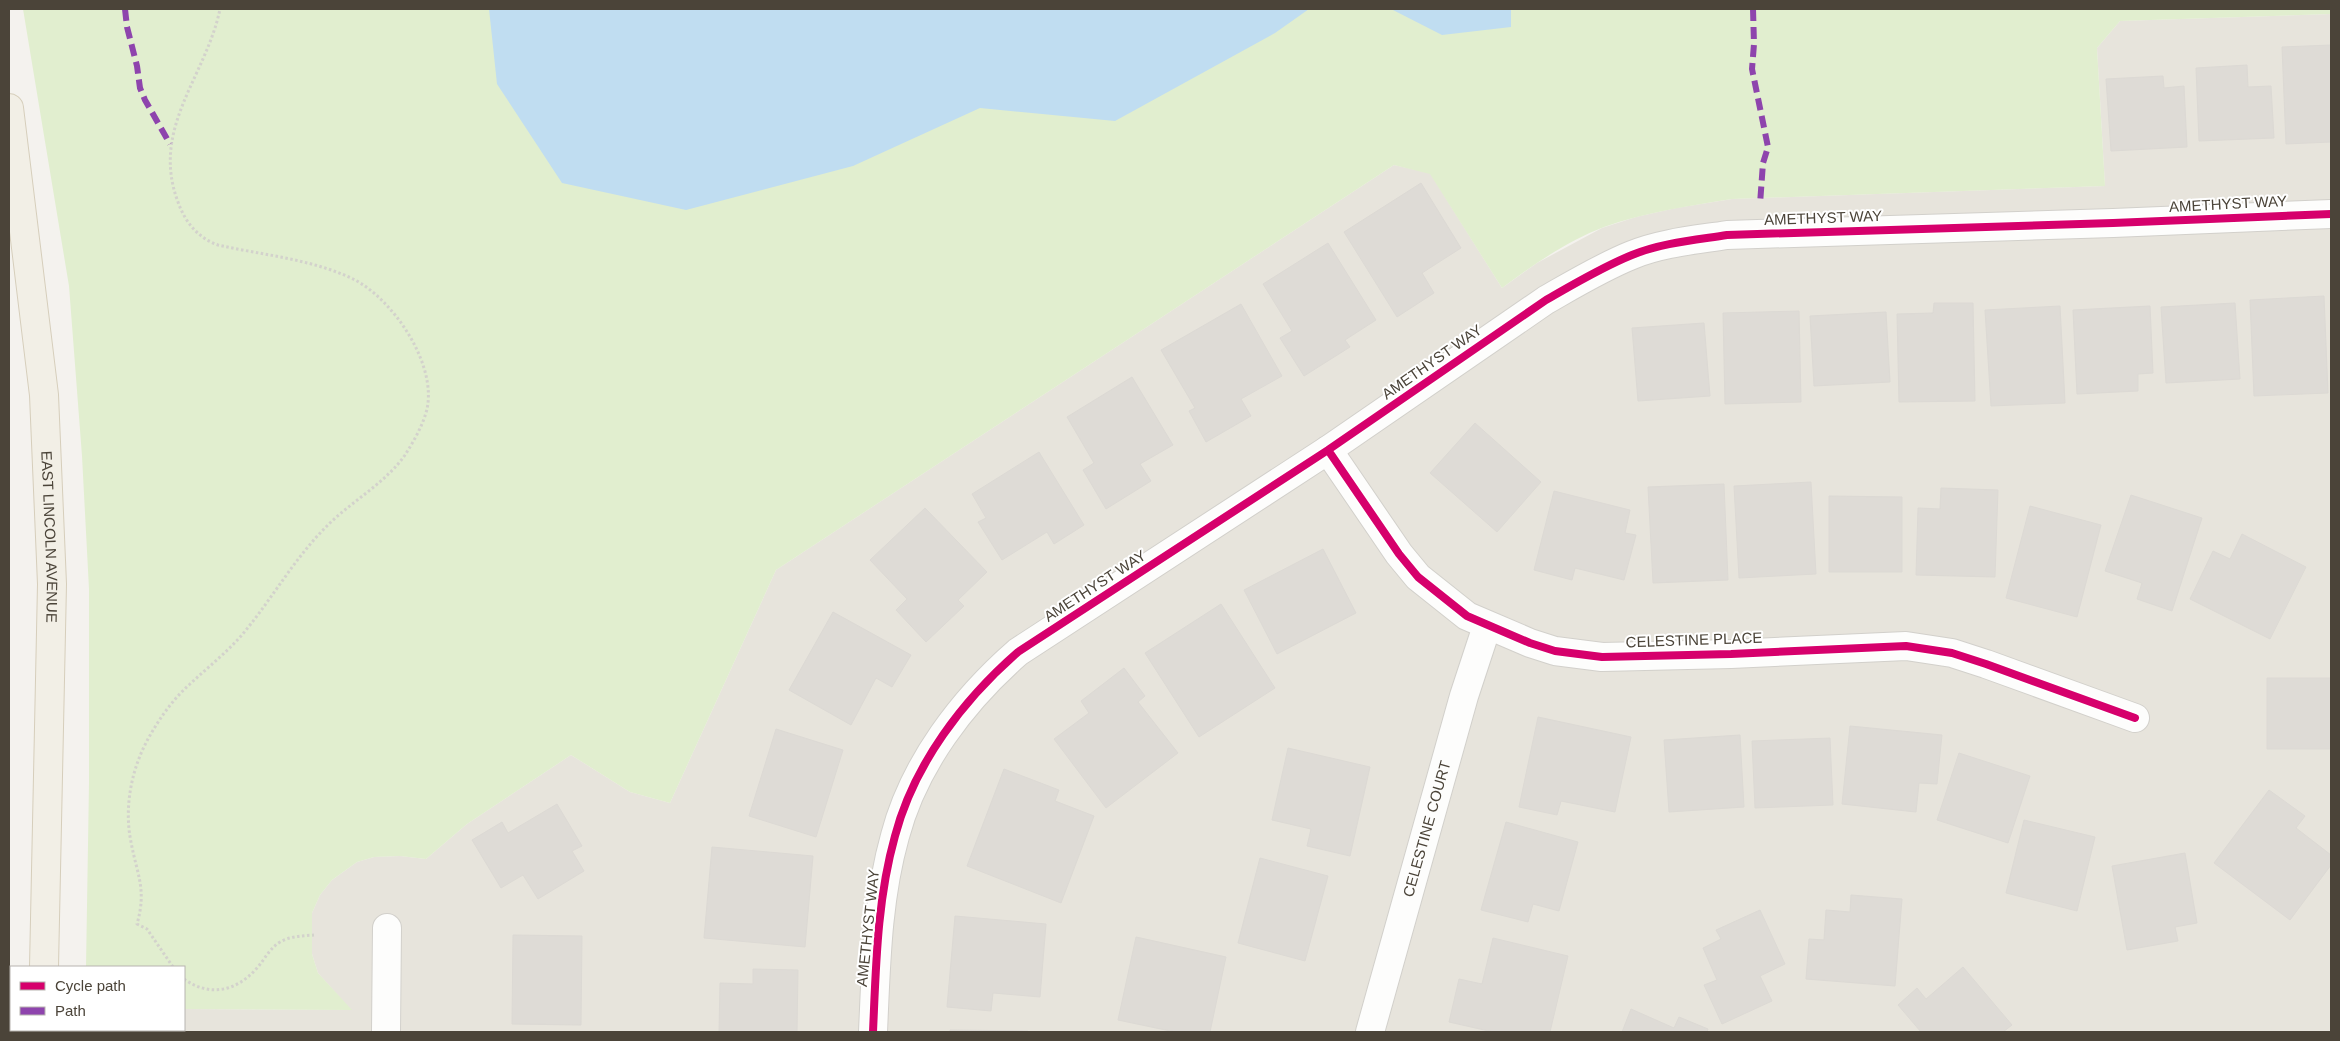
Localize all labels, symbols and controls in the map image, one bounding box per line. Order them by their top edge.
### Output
street label: AMETHYST WAY [2169,192,2287,215]
street label: AMETHYST WAY [1764,207,1882,228]
street label: AMETHYST WAY [1378,321,1485,402]
street label: EAST LINCOLN AVENUE [38,450,61,623]
street label: AMETHYST WAY [1041,546,1149,625]
street label: CELESTINE PLACE [1625,629,1763,650]
street label: CELESTINE COURT [1399,759,1454,899]
street label: AMETHYST WAY [853,868,882,988]
legend [10,966,185,1031]
text: Cycle path [55,977,126,994]
text: Path [55,1002,86,1019]

